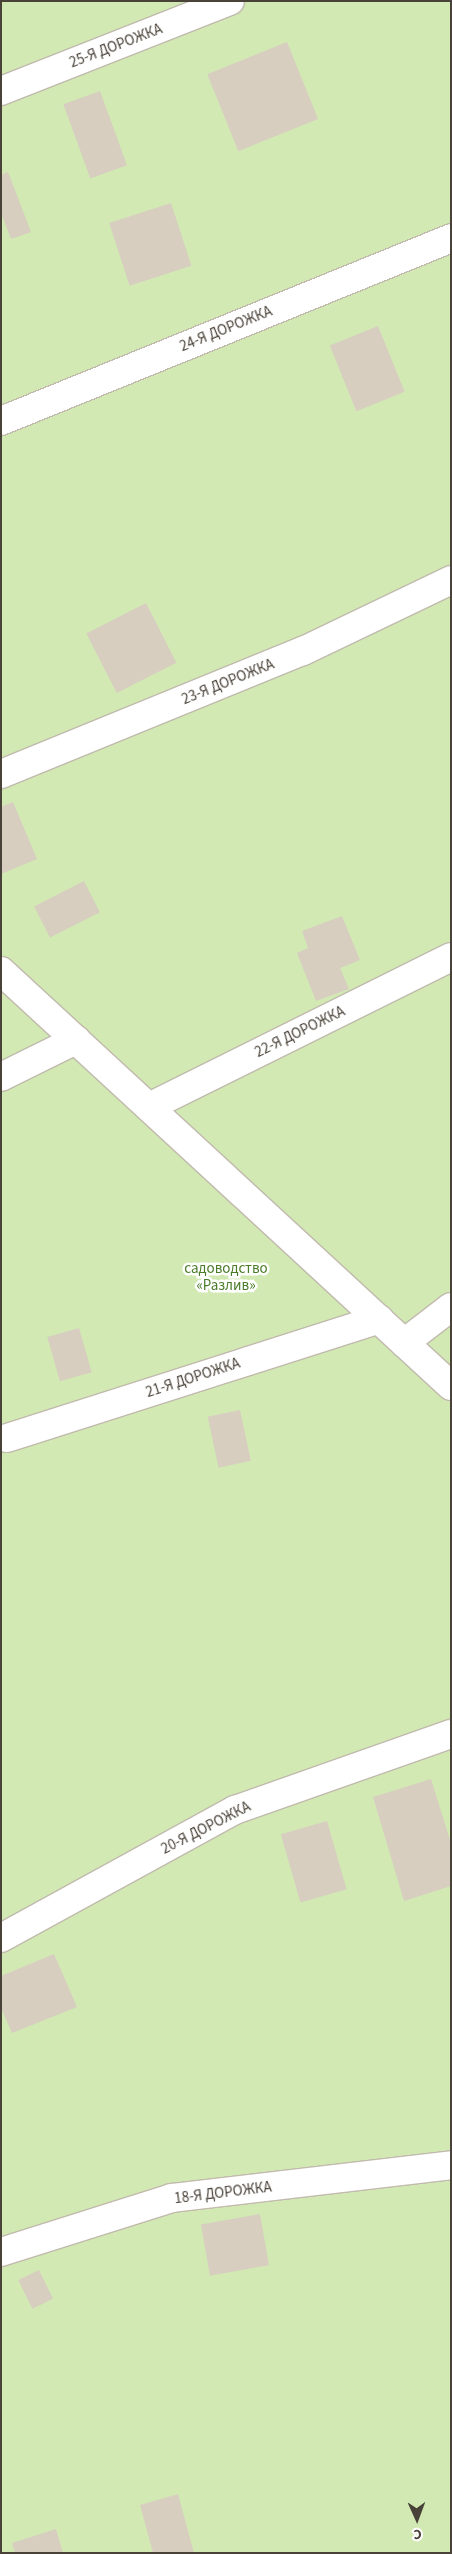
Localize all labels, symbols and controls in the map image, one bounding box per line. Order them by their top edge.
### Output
street label: 25-Я ДОРОЖКА [67,20,165,72]
street label: 24-Я ДОРОЖКА [177,302,275,356]
street label: 23-Я ДОРОЖКА [179,655,277,709]
street label: 22-Я ДОРОЖКА [252,1002,348,1062]
park label: садоводство «Разлив» [184,1259,268,1294]
street label: 21-Я ДОРОЖКА [144,1354,242,1402]
street label: 20-Я ДОРОЖКА [158,1798,254,1858]
street label: 18-Я ДОРОЖКА [173,2178,273,2208]
north arrow [392,2494,442,2544]
text: С [413,2524,422,2544]

